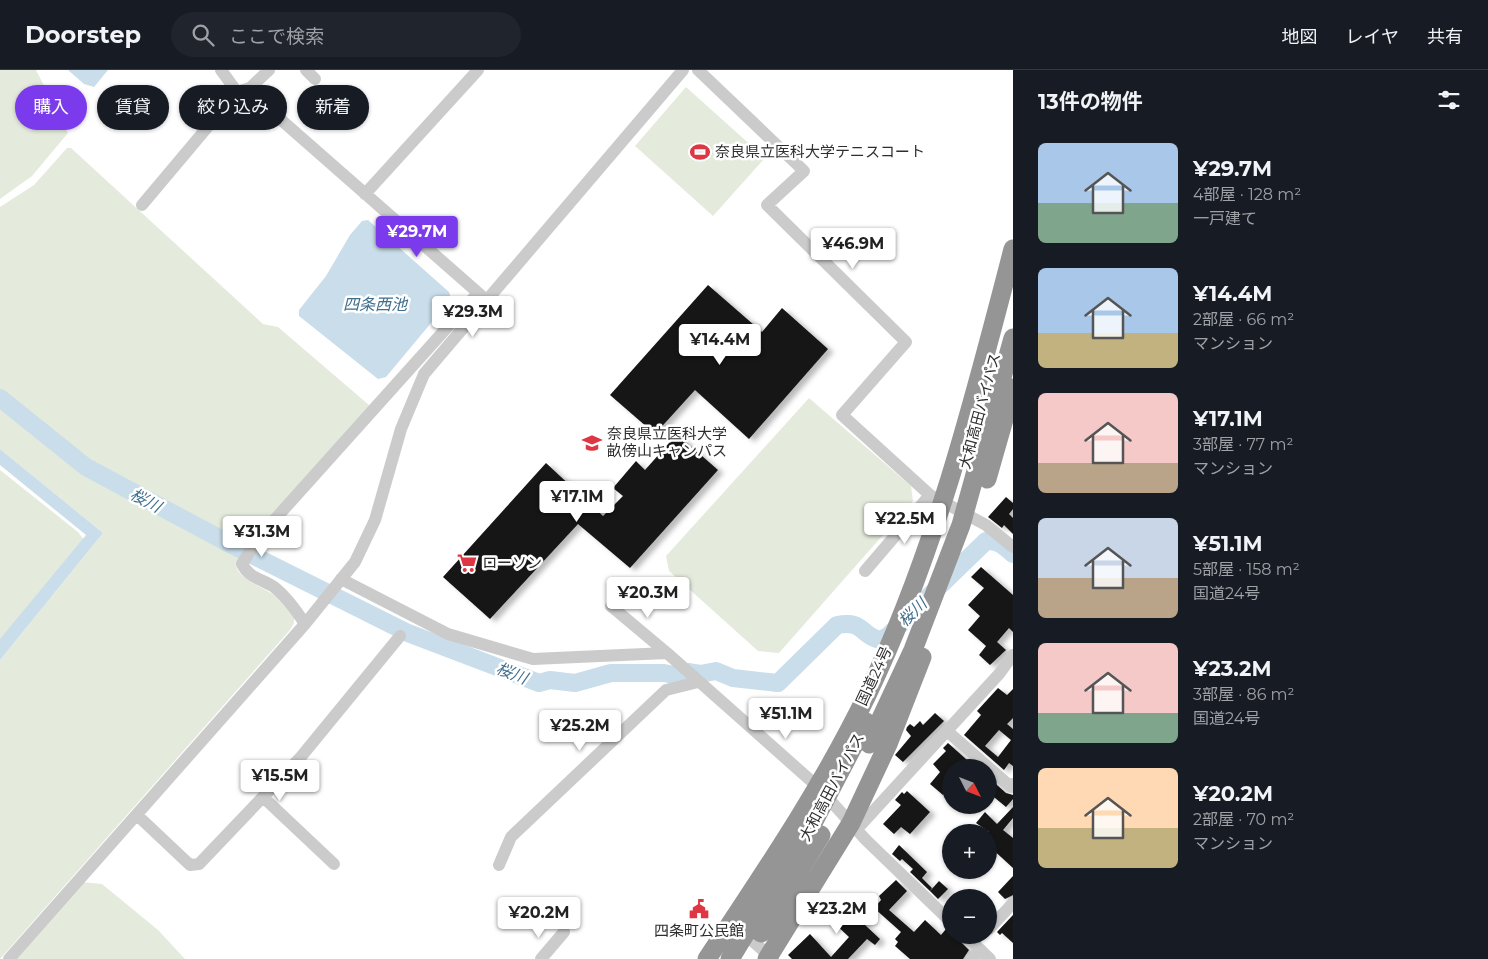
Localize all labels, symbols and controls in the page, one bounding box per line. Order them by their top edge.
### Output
search box [171,12,521,57]
text: Doorstep [25,20,141,49]
icon: search [189,21,217,49]
text: ここで検索 [229,25,324,48]
text: 地図 [1282,26,1318,48]
text: レイヤ [1346,26,1399,48]
text: 共有 [1427,26,1463,48]
chip: 購入 [15,85,87,130]
chip: 賃貸 [97,85,169,130]
chip: 絞り込み [179,85,287,130]
chip: 新着 [297,85,369,130]
icon: filters [1435,86,1463,114]
text: 13件の物件 [1038,89,1143,114]
sports icon: 奈良県立医科大学テニスコート [689,141,711,163]
place label: 奈良県立医科大学テニスコート [715,142,925,161]
text: ¥29.7M [1193,156,1272,181]
icon: home [1078,163,1138,223]
text: 4部屋 · 128 m² [1193,185,1301,204]
text: 一戸建て [1193,209,1257,228]
pin: ¥29.7M [376,216,458,258]
text: ¥29.7M [387,222,447,241]
pin: ¥46.9M [812,228,894,270]
text: ¥46.9M [822,234,884,253]
text: ¥14.4M [1193,281,1272,306]
icon: home [1078,288,1138,348]
water label: 四条西池 [343,295,409,314]
pin: ¥29.3M [432,296,514,338]
text: ¥29.3M [443,302,503,321]
text: 2部屋 · 66 m² [1193,310,1294,329]
pin: ¥14.4M [679,324,761,366]
text: ¥14.4M [690,330,750,349]
text: マンション [1193,334,1273,353]
street label: 大和高田バイパス [955,351,1004,471]
text: ¥17.1M [1193,406,1263,431]
icon: home [1078,413,1138,473]
place label: 奈良県立医科大学 畝傍山キャンパス [607,424,727,460]
school or university icon: 奈良県立医科大学 畝傍山キャンパス [581,432,603,454]
text: 3部屋 · 77 m² [1193,435,1293,454]
text: マンション [1193,459,1273,478]
pin: ¥17.1M [536,480,618,523]
water label: 桜川 [127,485,166,517]
text: ¥17.1M [550,487,604,506]
pin: ¥22.5M [864,502,946,545]
text: ¥22.5M [875,509,935,528]
pin: ¥31.3M [221,516,303,558]
text: ¥31.3M [234,522,290,541]
text: ¥51.1M [1193,531,1263,556]
icon: home [1078,538,1138,598]
supermarket icon: ローソン [456,552,478,574]
place label: ローソン [482,553,542,572]
text: 5部屋 · 158 m² [1193,560,1300,579]
pin: ¥20.3M [607,576,689,619]
text: ¥20.3M [618,583,678,602]
text: 国道24号 [1193,584,1260,603]
water label: 桜川 [894,593,932,630]
street label: 国道24号 [852,643,895,708]
text: ¥23.2M [1193,656,1271,681]
water label: 桜川 [493,659,532,689]
icon: home [1078,663,1138,723]
text: 3部屋 · 86 m² [1193,685,1294,704]
pin: ¥51.1M [745,698,827,740]
text: ¥51.1M [759,704,813,723]
text: 国道24号 [1193,709,1260,728]
pin: ¥25.2M [539,710,621,752]
text: ¥25.2M [550,716,610,735]
street label: 大和高田バイパス [795,729,868,844]
north arrow [942,759,998,814]
map controls [942,759,997,944]
pin: ¥15.5M [239,760,321,802]
text: ¥15.5M [251,766,309,785]
text: ¥20.2M [1193,781,1273,806]
icon: home [1078,788,1138,848]
text: 2部屋 · 70 m² [1193,810,1294,829]
button: + [942,824,997,879]
text: マンション [1193,834,1273,853]
button: − [942,889,997,944]
pin: ¥23.2M [796,892,878,935]
pin: ¥20.2M [498,896,580,939]
public building icon: 四条町公民館 [688,898,710,920]
text: ¥23.2M [807,899,867,918]
text: ¥20.2M [509,903,569,922]
place label: 四条町公民館 [654,921,744,940]

